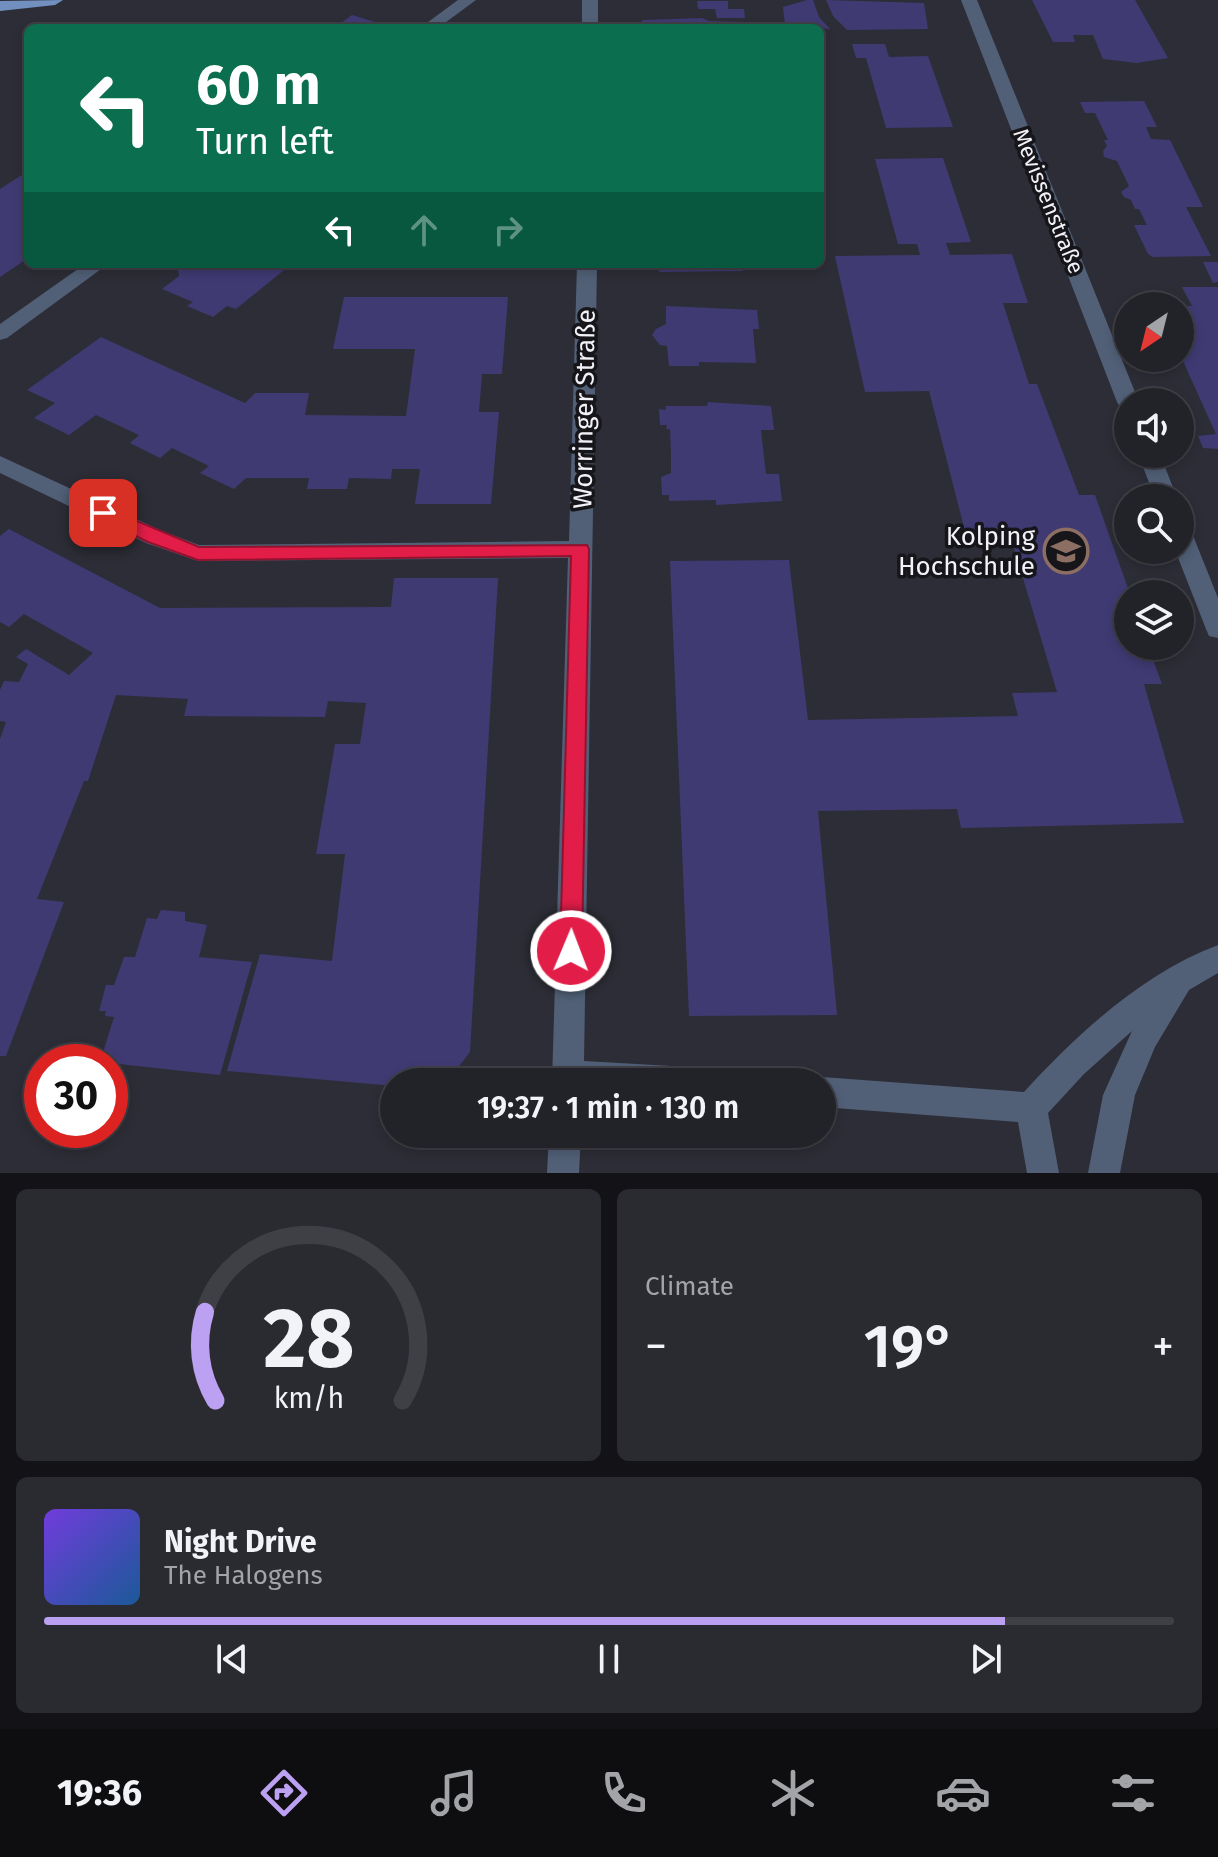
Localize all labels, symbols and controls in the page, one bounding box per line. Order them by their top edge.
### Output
text: 60 m [196,52,321,119]
icon: left [64,56,168,160]
text: Turn left [196,120,334,164]
street label: Mevissenstraße [1007,125,1090,278]
icon: left [318,208,362,252]
icon: ahead [402,208,446,252]
icon: right [486,208,530,252]
north arrow [1114,292,1194,372]
map controls [1114,292,1194,660]
street label: Worringer Straße [567,309,602,509]
button: sound [1114,388,1194,468]
pin [69,479,137,547]
button: search [1114,484,1194,564]
icon: arrive [81,491,125,535]
place label: Kolping Hochschule [898,521,1035,582]
school or university icon: Kolping Hochschule [1042,527,1090,575]
button: layers [1114,580,1194,660]
position arrow [529,909,613,993]
speed limit sign: 30 [24,1044,128,1148]
text: 19:37 · 1 min · 130 m [477,1090,739,1126]
text: Climate [645,1271,734,1302]
text: 28 [263,1289,354,1389]
text: 19° [864,1311,955,1383]
text: − [645,1320,667,1373]
text: + [1152,1320,1174,1373]
text: km/h [273,1381,344,1416]
text: Night Drive [164,1524,317,1560]
text: The Halogens [164,1560,323,1591]
icon: previous [210,1637,254,1681]
icon: pause [587,1637,631,1681]
icon: next [964,1637,1008,1681]
icon: directions [256,1765,312,1821]
icon: music [426,1765,482,1821]
icon: phone [596,1765,652,1821]
icon: climate [765,1765,821,1821]
icon: car [935,1765,991,1821]
icon: filters [1105,1765,1161,1821]
text: 19:36 [57,1771,142,1815]

